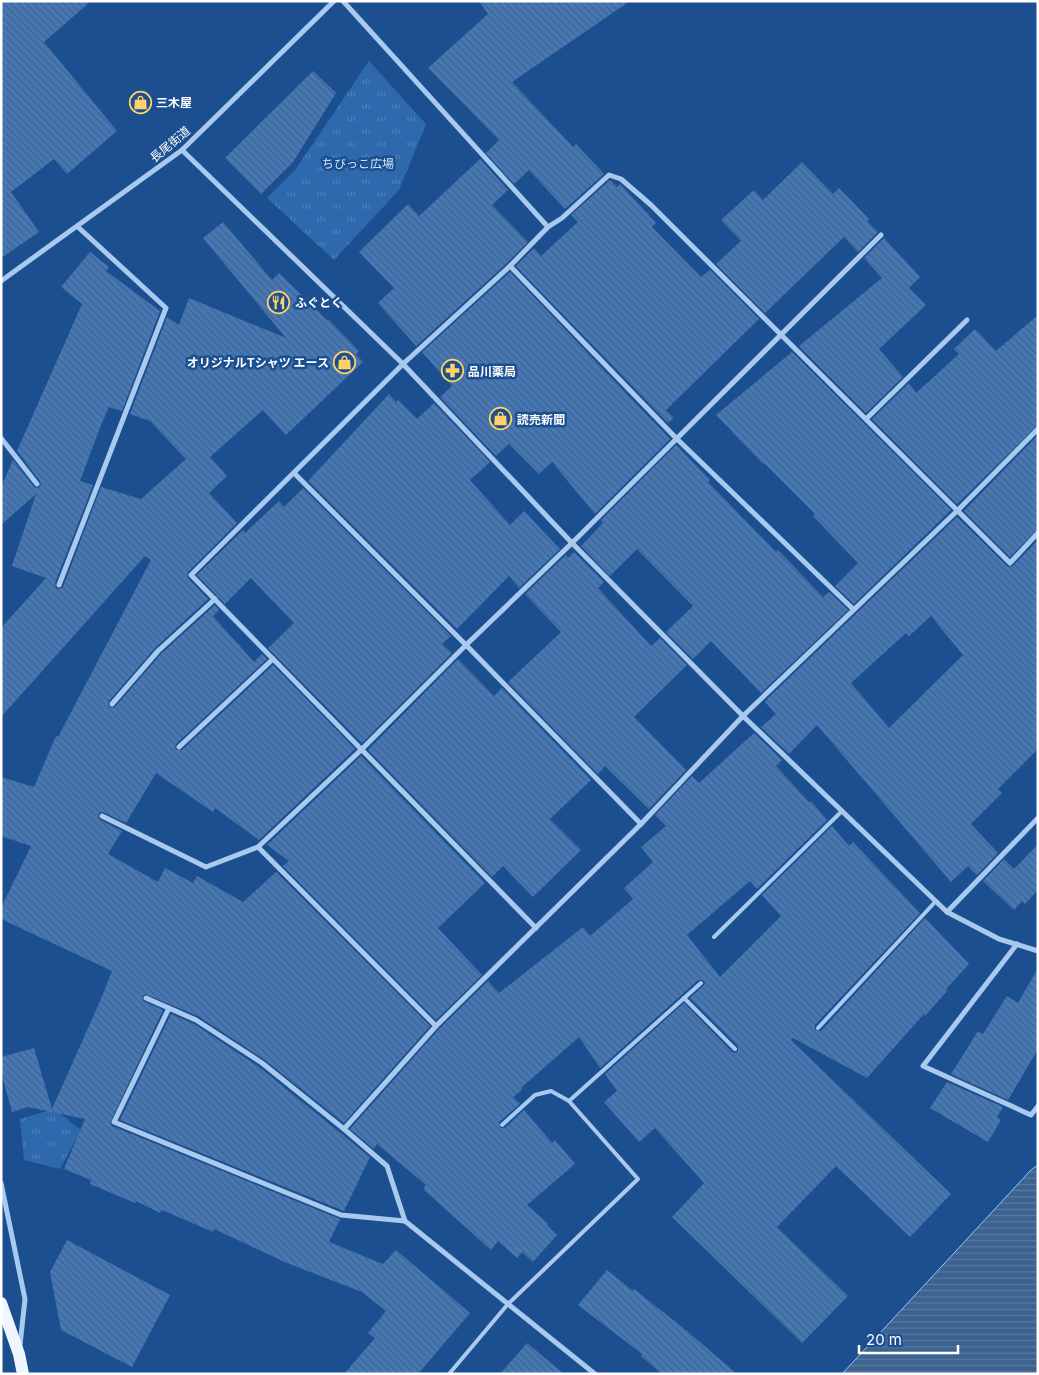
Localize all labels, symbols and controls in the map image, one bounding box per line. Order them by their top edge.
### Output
shop icon: 三木屋 [128,90,152,114]
place label: 三木屋 [156,95,192,110]
street label: 長尾街道 [147,123,193,165]
park label: ちびっこ広場 [322,156,394,171]
restaurant icon: ふぐとく [267,290,291,314]
place label: ふぐとく [295,295,343,310]
shop icon: オリジナルTシャツ エース [333,350,357,374]
place label: オリジナルTシャツ エース [187,355,329,370]
pharmacy icon: 品川薬局 [440,359,464,383]
place label: 品川薬局 [468,364,516,379]
shop icon: 読売新聞 [489,407,513,431]
place label: 読売新聞 [517,412,565,427]
scale bar [859,1322,958,1354]
text: 20 m [866,1330,902,1349]

